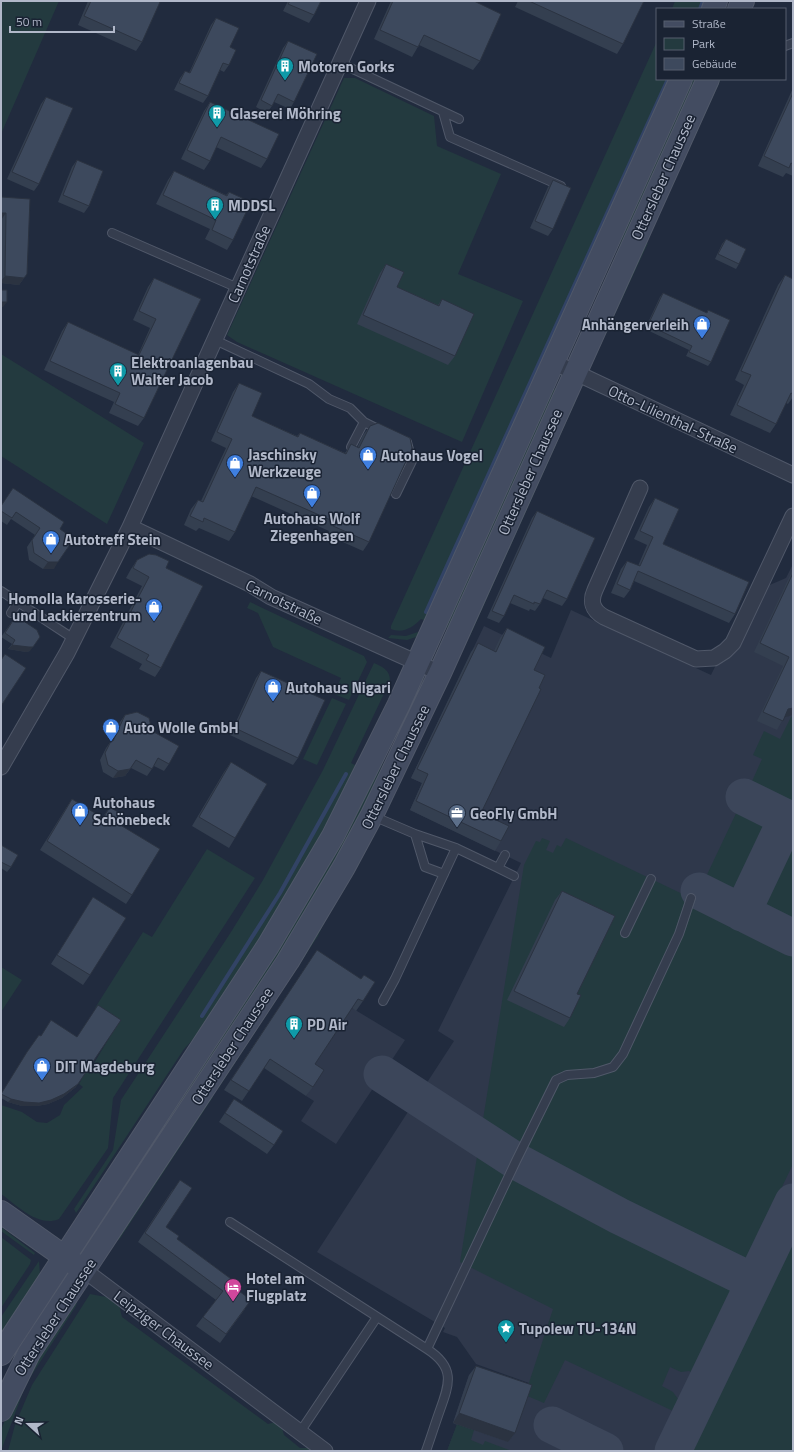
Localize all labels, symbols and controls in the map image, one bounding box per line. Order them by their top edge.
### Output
scale bar [10,8,114,34]
legend [656,8,786,80]
text: 50 m [16,12,42,31]
text: Straße [692,14,726,33]
text: Park [692,34,715,53]
text: Gebäude [692,54,737,73]
place label: Motoren Gorks [298,55,395,78]
building icon: Motoren Gorks [275,56,295,81]
place label: Glaserei Möhring [230,102,341,125]
building icon: Glaserei Möhring [207,103,227,128]
street label: Ottersleber Chaussee [625,110,701,244]
place label: MDDSL [228,194,275,217]
building icon: MDDSL [205,195,225,220]
street label: Carnotstraße [222,221,276,307]
place label: Anhängerverleih [582,313,689,336]
shop icon: Anhängerverleih [692,314,712,339]
place label: Elektroanlagenbau Walter Jacob [131,351,254,391]
building icon: Elektroanlagenbau Walter Jacob [108,361,128,386]
street label: Otto-Lilienthal-Straße [605,379,741,459]
street label: Ottersleber Chaussee [492,405,568,539]
place label: Jaschinsky Werkzeuge [248,443,321,483]
place label: Autohaus Vogel [381,444,483,467]
shop icon: Autohaus Vogel [358,445,378,470]
shop icon: Jaschinsky Werkzeuge [225,453,245,478]
shop icon: Autohaus Wolf Ziegenhagen [302,483,322,508]
place label: Autohaus Wolf Ziegenhagen [264,507,361,547]
place label: Autotreff Stein [64,528,161,551]
shop icon: Autotreff Stein [41,529,61,554]
street label: Carnotstraße [242,573,326,631]
place label: Homolla Karosserie- und Lackierzentrum [8,587,141,627]
shop icon: Homolla Karosserie- und Lackierzentrum [144,597,164,622]
place label: Autohaus Nigari [286,676,391,699]
shop icon: Autohaus Nigari [263,677,283,702]
street label: Ottersleber Chaussee [355,701,435,833]
place label: Auto Wolle GmbH [124,716,239,739]
shop icon: Auto Wolle GmbH [101,717,121,742]
place label: Autohaus Schönebeck [93,791,171,831]
shop icon: Autohaus Schönebeck [70,801,90,826]
place label: GeoFly GmbH [470,802,558,825]
office icon: GeoFly GmbH [447,803,467,828]
street label: Ottersleber Chaussee [185,983,279,1109]
place label: PD Air [307,1013,348,1036]
building icon: PD Air [284,1014,304,1039]
place label: DIT Magdeburg [55,1055,155,1078]
shop icon: DIT Magdeburg [32,1056,52,1081]
street label: Ottersleber Chaussee [8,1254,102,1380]
place label: Hotel am Flugplatz [246,1267,307,1307]
hotel icon: Hotel am Flugplatz [223,1277,243,1302]
street label: Leipziger Chaussee [109,1285,219,1375]
place label: Tupolew TU-134N [519,1317,637,1340]
place icon: Tupolew TU-134N [496,1318,516,1343]
north arrow [8,1404,48,1444]
text: N [10,1414,27,1427]

